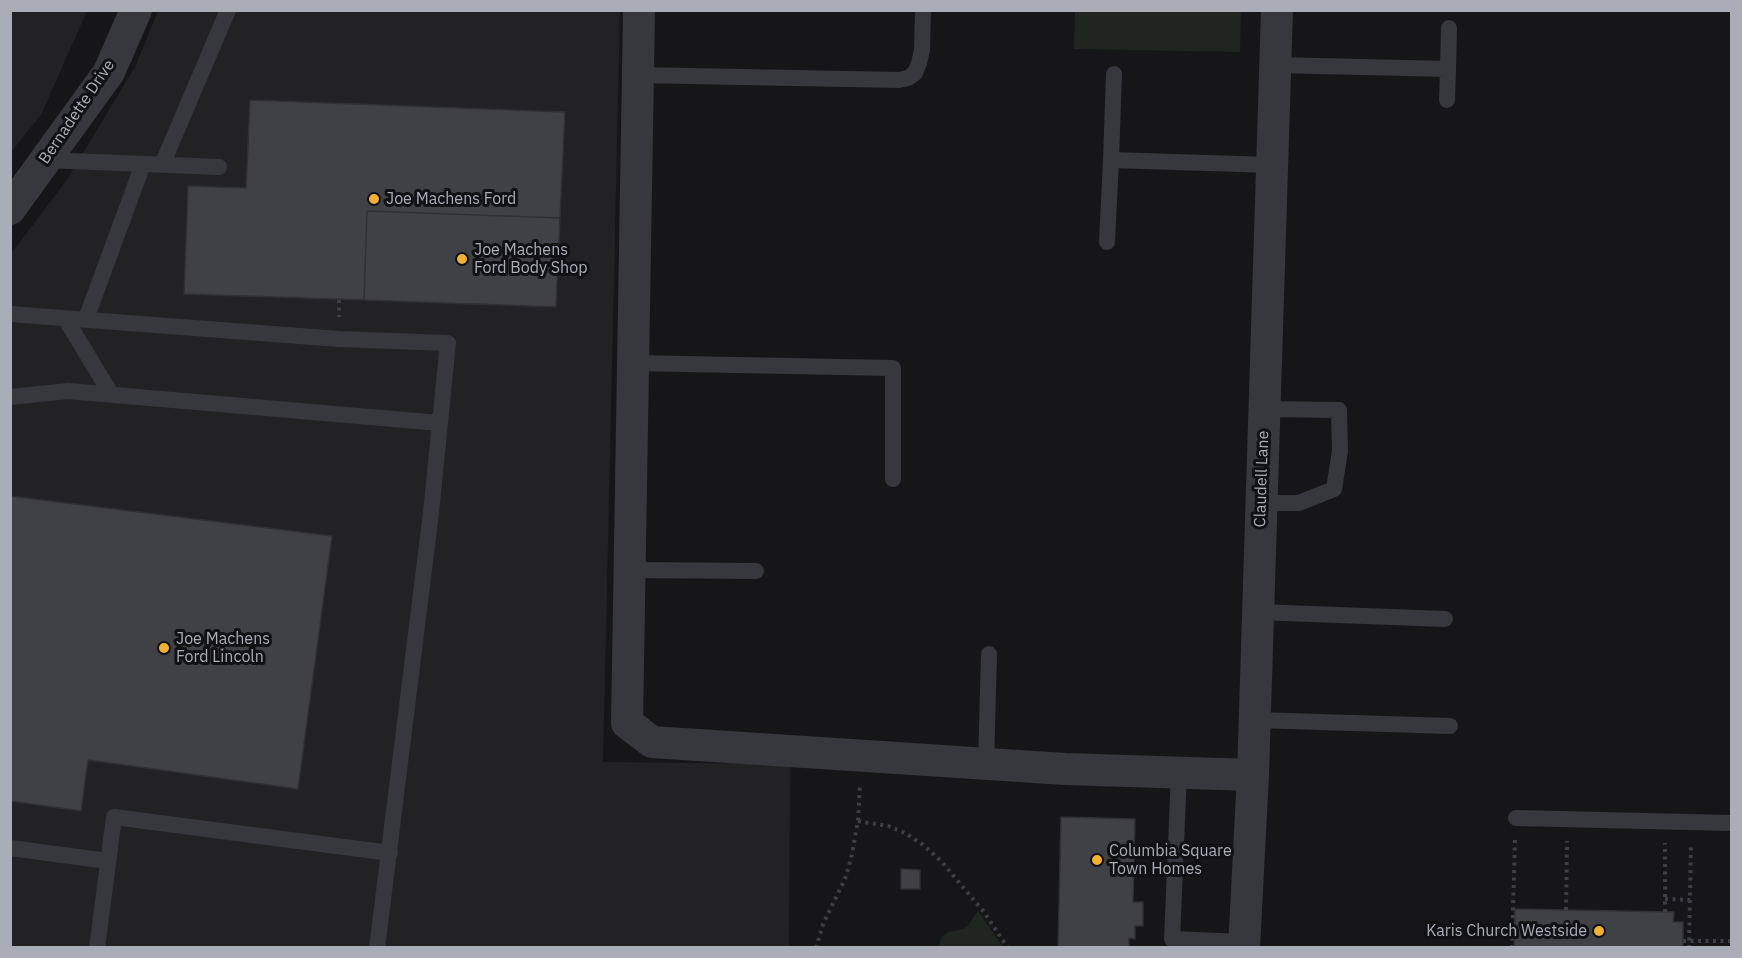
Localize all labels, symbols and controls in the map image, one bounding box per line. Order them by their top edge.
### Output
street label: Bernadette Drive [35,56,119,168]
place label: Joe Machens Ford [386,189,516,209]
marker: Joe Machens Ford [367,192,381,206]
place label: Joe Machens Ford Body Shop [474,240,587,278]
marker: Joe Machens Ford Body Shop [455,252,469,266]
street label: Claudell Lane [1251,430,1273,528]
place label: Joe Machens Ford Lincoln [176,629,270,667]
marker: Joe Machens Ford Lincoln [157,641,171,655]
place label: Columbia Square Town Homes [1109,841,1232,879]
marker: Columbia Square Town Homes [1090,853,1104,867]
place label: Karis Church Westside [1426,921,1587,941]
marker: Karis Church Westside [1592,924,1606,938]

